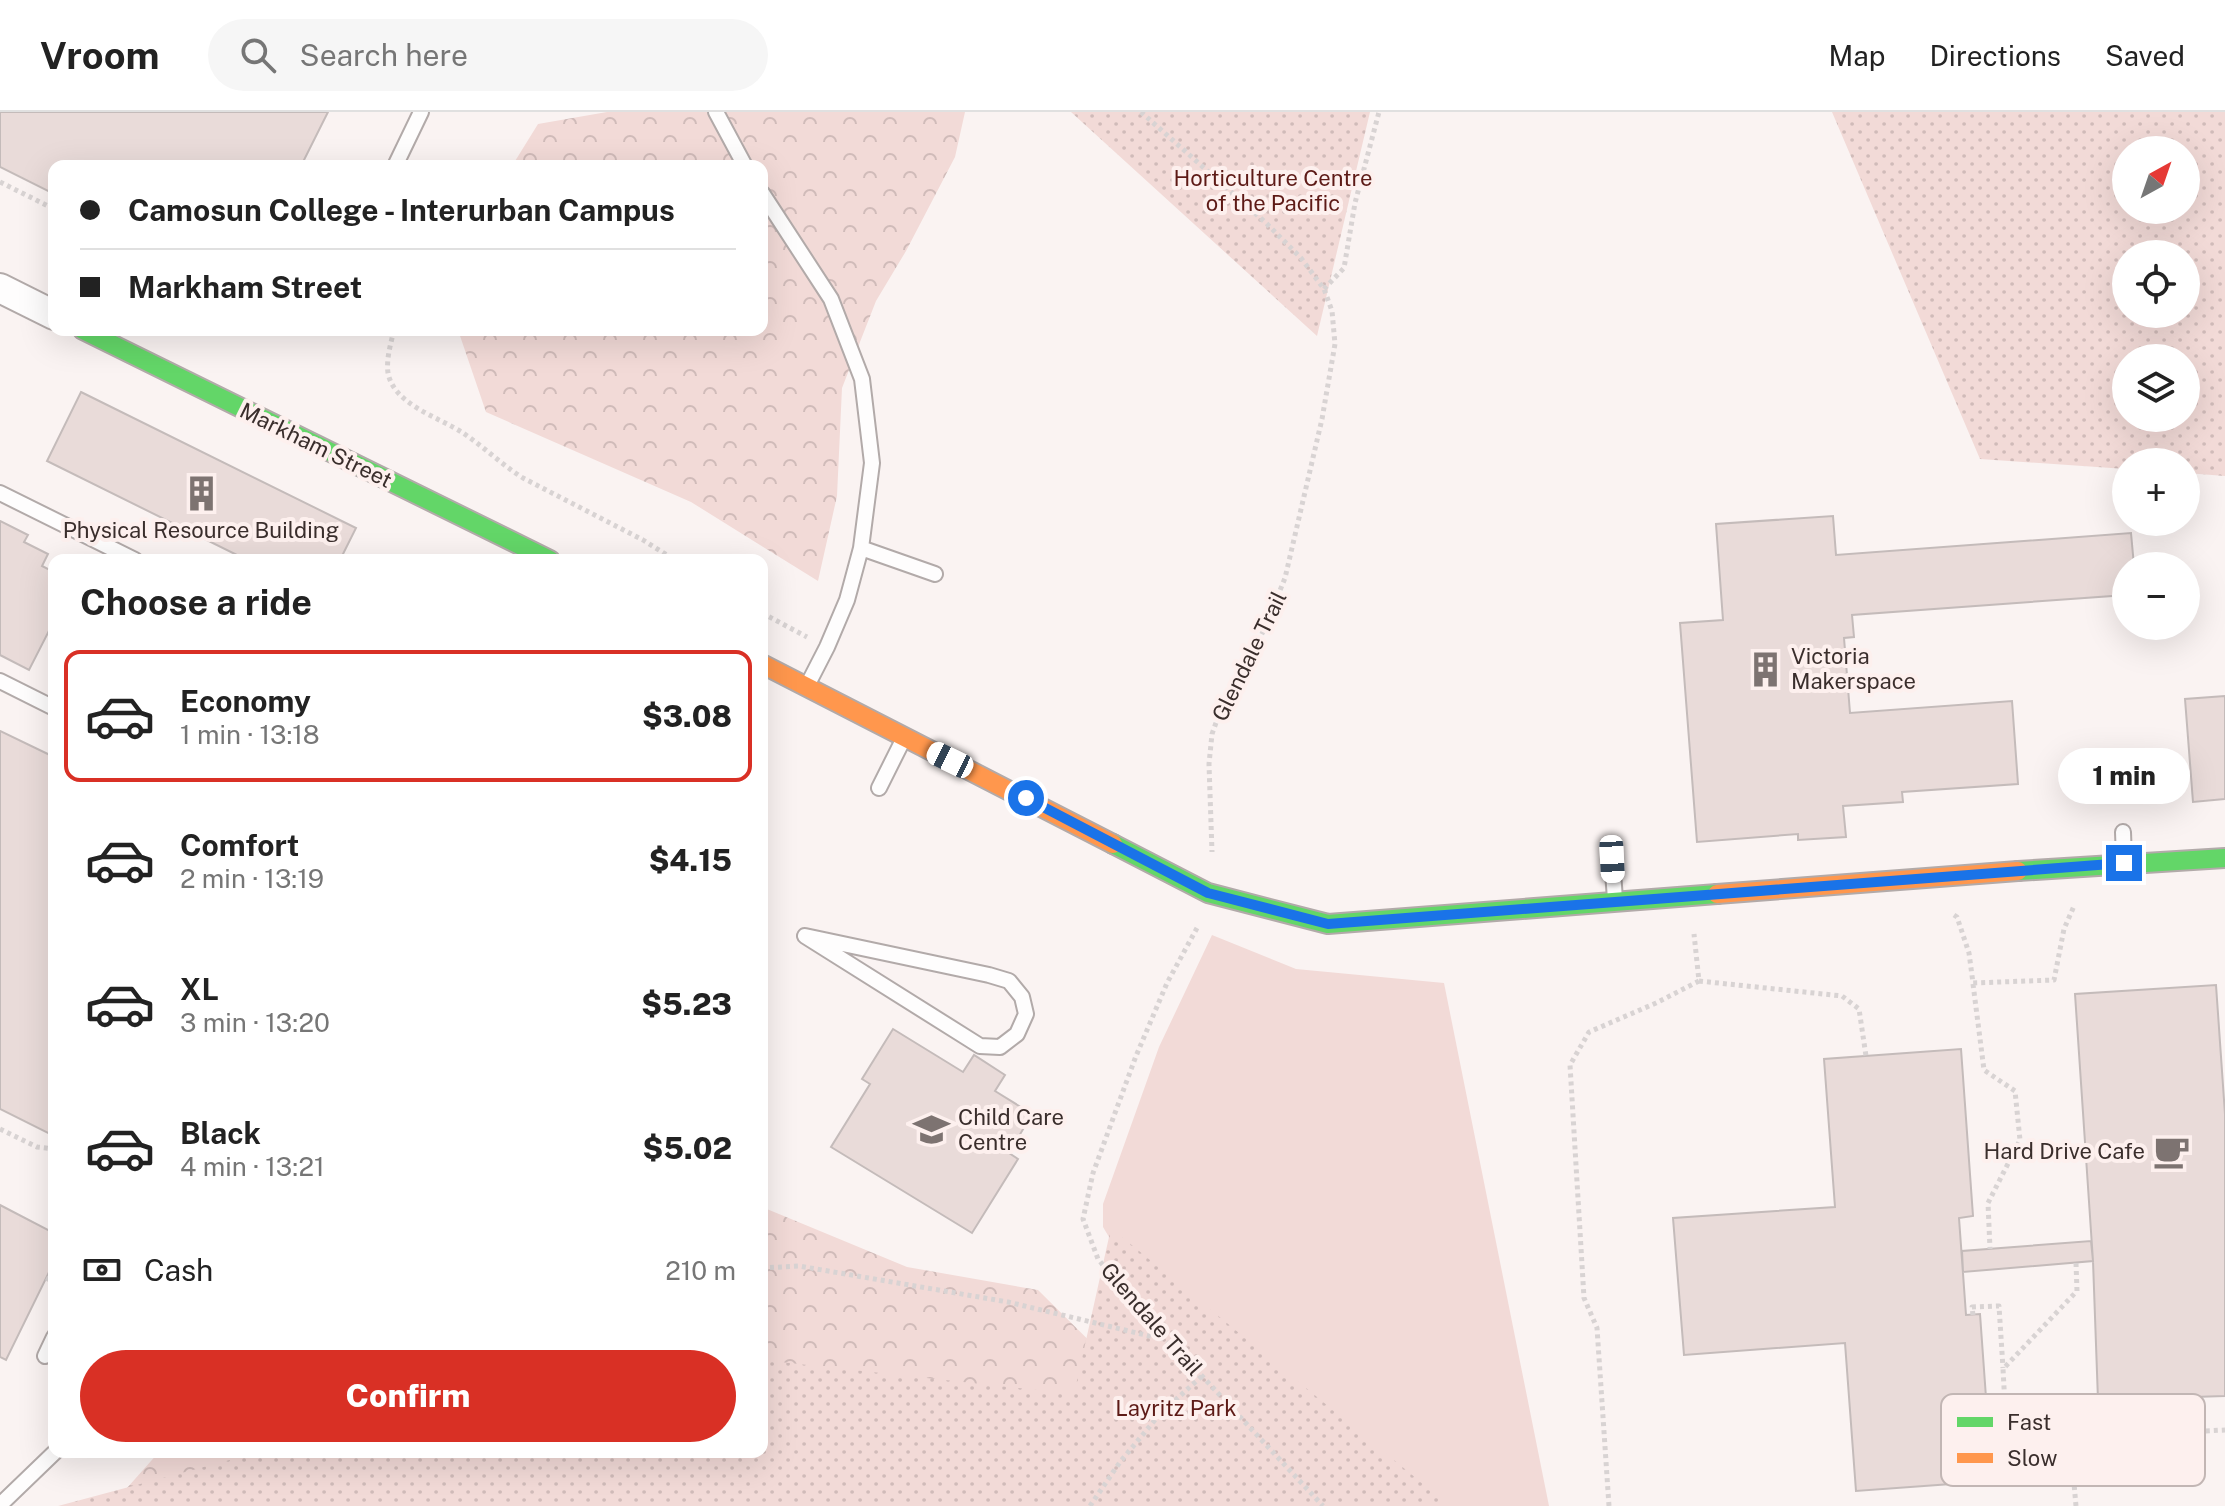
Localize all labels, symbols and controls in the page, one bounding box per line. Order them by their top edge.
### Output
search box [208,19,768,91]
text: Vroom [40,33,160,78]
icon: search [236,33,280,77]
text: Search here [300,37,468,73]
text: Map [1829,39,1885,72]
text: Directions [1929,39,2061,72]
text: Saved [2105,39,2185,72]
north arrow [2112,136,2200,224]
map controls [2112,136,2200,640]
park label: Horticulture Centre of the Pacific [1174,165,1372,216]
text: Camosun College - Interurban Campus [128,192,675,228]
button: locate [2112,240,2200,328]
text: Markham Street [128,269,362,305]
button: layers [2112,344,2200,432]
street label: Markham Street [236,397,396,493]
button: + [2112,448,2200,536]
building icon: Physical Resource Building [182,475,220,513]
place label: Physical Resource Building [63,517,339,543]
button: − [2112,552,2200,640]
text: Choose a ride [80,581,312,623]
street label: Glendale Trail [1206,587,1292,725]
place label: Victoria Makerspace [1791,643,1916,694]
building icon: Victoria Makerspace [1746,650,1784,688]
icon: car [84,680,156,752]
text: Economy [180,683,311,719]
text: $3.08 [642,698,732,734]
text: 1 min · 13:18 [180,719,320,750]
car [923,739,977,781]
callout: 1 min [2058,747,2190,803]
text: 1 min [2092,760,2156,791]
route start [1008,780,1044,816]
icon: car [84,824,156,896]
text: Comfort [180,827,299,863]
car [1599,834,1625,884]
text: $4.15 [649,842,732,878]
route end [2106,845,2142,881]
text: 2 min · 13:19 [180,863,324,894]
icon: car [84,968,156,1040]
text: XL [180,971,219,1007]
text: $5.23 [641,986,732,1022]
text: 3 min · 13:20 [180,1007,330,1038]
place label: Child Care Centre [958,1104,1064,1155]
school or university icon: Child Care Centre [913,1111,951,1149]
icon: car [84,1112,156,1184]
text: Black [180,1115,261,1151]
text: $5.02 [642,1130,732,1166]
cafe icon: Hard Drive Cafe [2152,1132,2190,1170]
place label: Hard Drive Cafe [1983,1138,2145,1164]
text: 4 min · 13:21 [180,1151,325,1182]
icon: cash [80,1248,124,1292]
text: Cash [144,1252,213,1288]
text: 210 m [665,1255,736,1286]
street label: Glendale Trail [1096,1257,1208,1381]
button: Confirm [80,1350,736,1442]
legend [1941,1394,2205,1486]
park label: Layritz Park [1115,1395,1237,1421]
text: Fast [2007,1409,2051,1435]
text: Slow [2007,1445,2057,1471]

